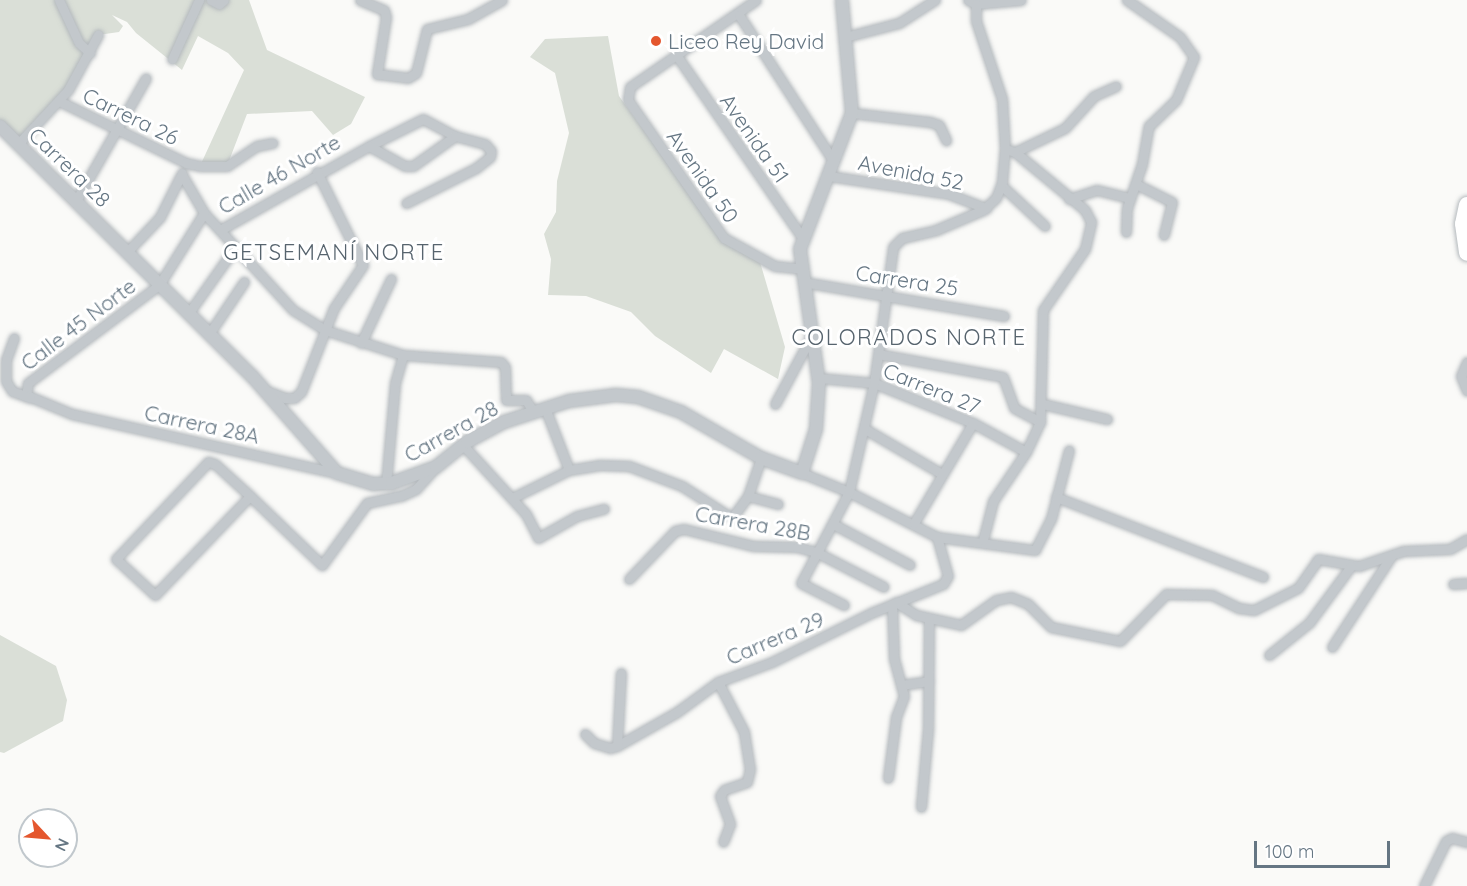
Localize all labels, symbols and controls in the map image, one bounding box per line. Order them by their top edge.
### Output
place label: Liceo Rey David [668,28,824,54]
marker: Liceo Rey David [649,34,663,48]
street label: Carrera 26 [79,82,183,150]
street label: Avenida 51 [715,89,795,187]
street label: Carrera 28 [24,122,116,212]
street label: Avenida 50 [662,125,744,227]
street label: Calle 46 Norte [214,129,344,219]
street label: Avenida 52 [856,149,966,195]
district label: GETSEMANÍ NORTE [223,240,445,266]
street label: Carrera 25 [854,259,960,301]
street label: Calle 45 Norte [16,273,140,375]
district label: COLORADOS NORTE [791,325,1027,351]
street label: Carrera 27 [880,357,984,419]
street label: Carrera 28 [400,395,502,467]
street label: Carrera 28A [142,400,262,448]
street label: Carrera 28B [693,500,813,546]
street label: Carrera 29 [722,606,828,670]
north arrow [18,808,78,868]
scale bar [1257,829,1394,867]
text: N [51,835,74,855]
text: 100 m [1265,840,1314,863]

